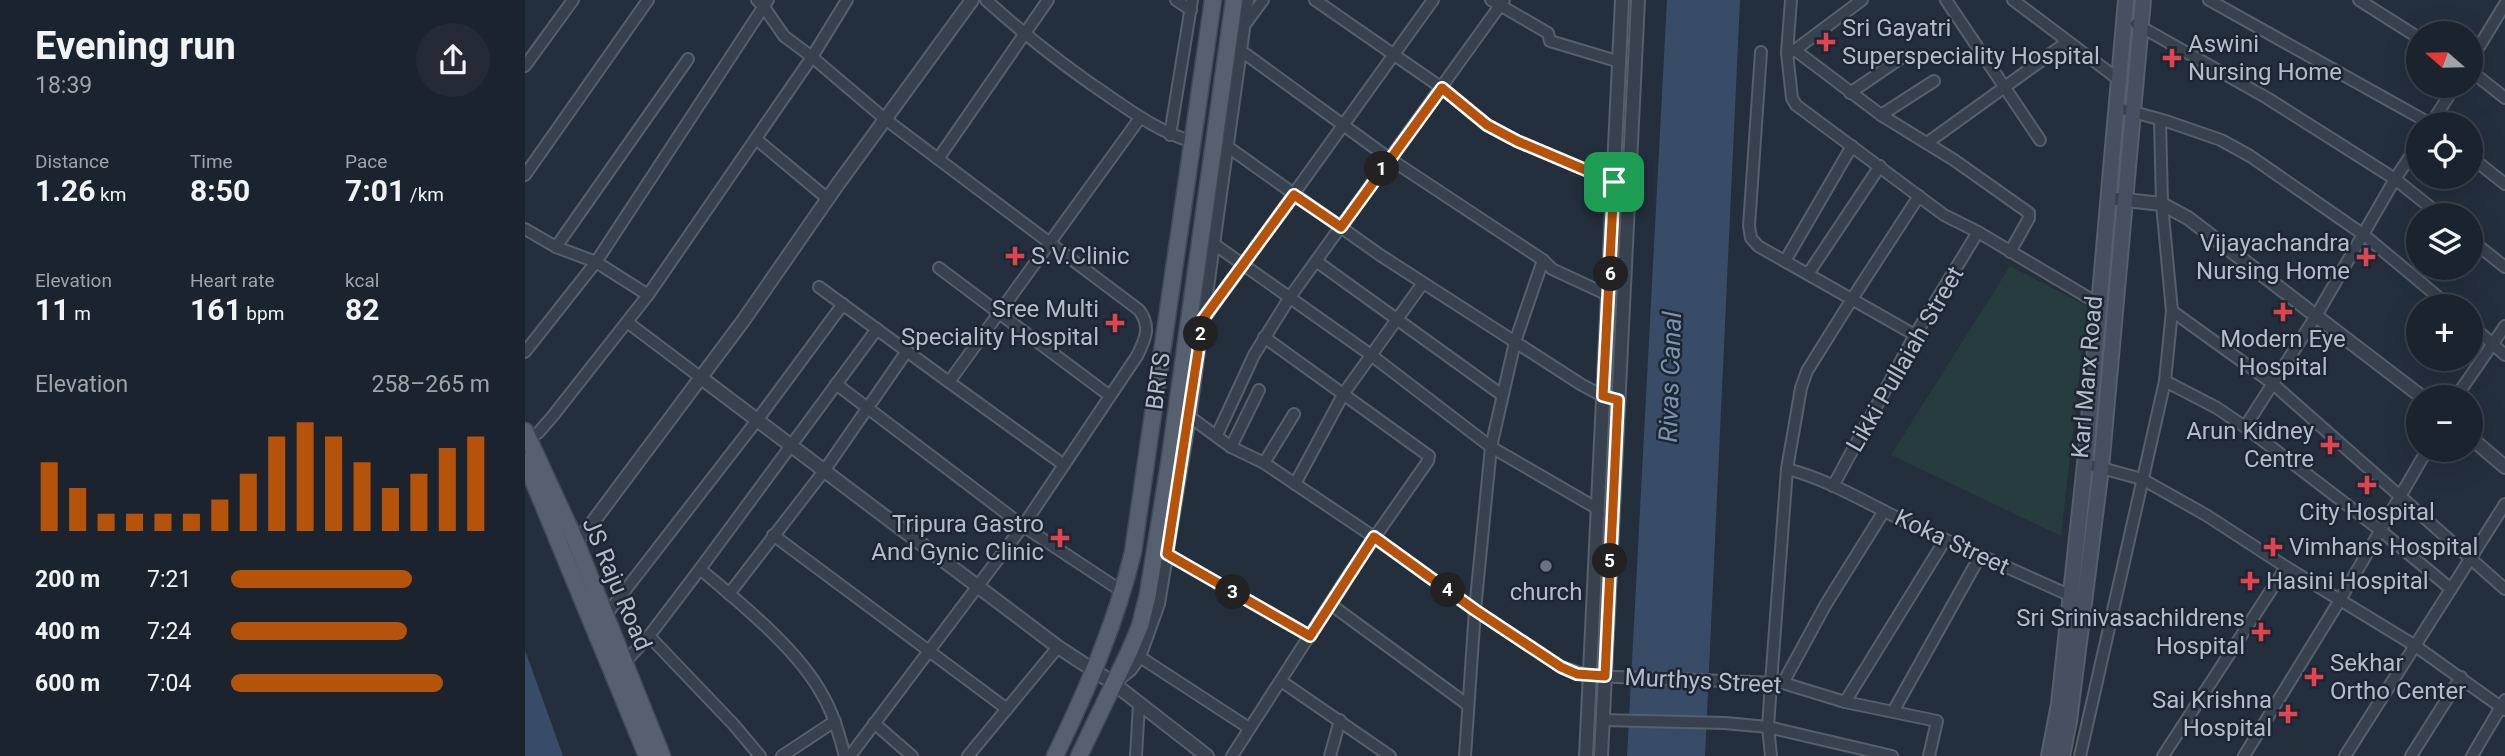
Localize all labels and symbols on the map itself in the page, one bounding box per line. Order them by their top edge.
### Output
place label: Sri Gayatri Superspeciality Hospital [1842,14,2100,70]
north arrow [2406,21,2483,98]
place label: Aswini Nursing Home [2188,30,2342,86]
marker: Sri Gayatri Superspeciality Hospital [1816,32,1836,52]
marker: Aswini Nursing Home [2162,48,2182,68]
pin: 1 [1365,152,1399,186]
pin [1584,152,1644,212]
place label: Vijayachandra Nursing Home [2196,229,2350,285]
place label: S.V.Clinic [1031,242,1130,270]
marker: S.V.Clinic [1005,246,1025,266]
marker: Vijayachandra Nursing Home [2356,247,2376,267]
pin: 6 [1593,256,1629,292]
street label: Likki Pullaiah Street [1841,261,1970,457]
place label: Sree Multi Speciality Hospital [901,295,1099,351]
street label: Karl Marx Road [2066,295,2108,459]
marker: Modern Eye Hospital [2273,302,2293,322]
water label: Rivas Canal [1653,310,1687,443]
marker: Sree Multi Speciality Hospital [1105,313,1125,333]
pin: 2 [1183,316,1219,352]
place label: Modern Eye Hospital [2220,325,2346,381]
street label: BRTS [1140,351,1176,411]
place label: Arun Kidney Centre [2186,417,2315,473]
marker: Arun Kidney Centre [2320,435,2340,455]
marker: City Hospital [2357,475,2377,495]
place label: City Hospital [2299,498,2435,526]
street label: Koka Street [1890,503,2014,581]
place label: Tripura Gastro And Gynic Clinic [871,510,1044,566]
street label: JS Raju Road [577,514,657,654]
marker: Tripura Gastro And Gynic Clinic [1050,528,1070,548]
place label: Vimhans Hospital [2289,533,2478,561]
marker: Vimhans Hospital [2263,537,2283,557]
pin: 5 [1593,544,1627,578]
marker: church [1538,558,1554,574]
place label: Hasini Hospital [2266,567,2429,595]
marker: Hasini Hospital [2240,571,2260,591]
pin: 4 [1431,572,1465,608]
pin: 3 [1215,574,1251,610]
place label: church [1510,578,1582,606]
place label: Sri Srinivasachildrens Hospital [2016,604,2245,660]
marker: Sri Srinivasachildrens Hospital [2251,622,2271,642]
place label: Sekhar Ortho Center [2330,649,2466,705]
street label: Murthys Street [1624,663,1782,699]
marker: Sekhar Ortho Center [2304,667,2324,687]
place label: Sai Krishna Hospital [2152,686,2272,742]
marker: Sai Krishna Hospital [2278,704,2298,724]

